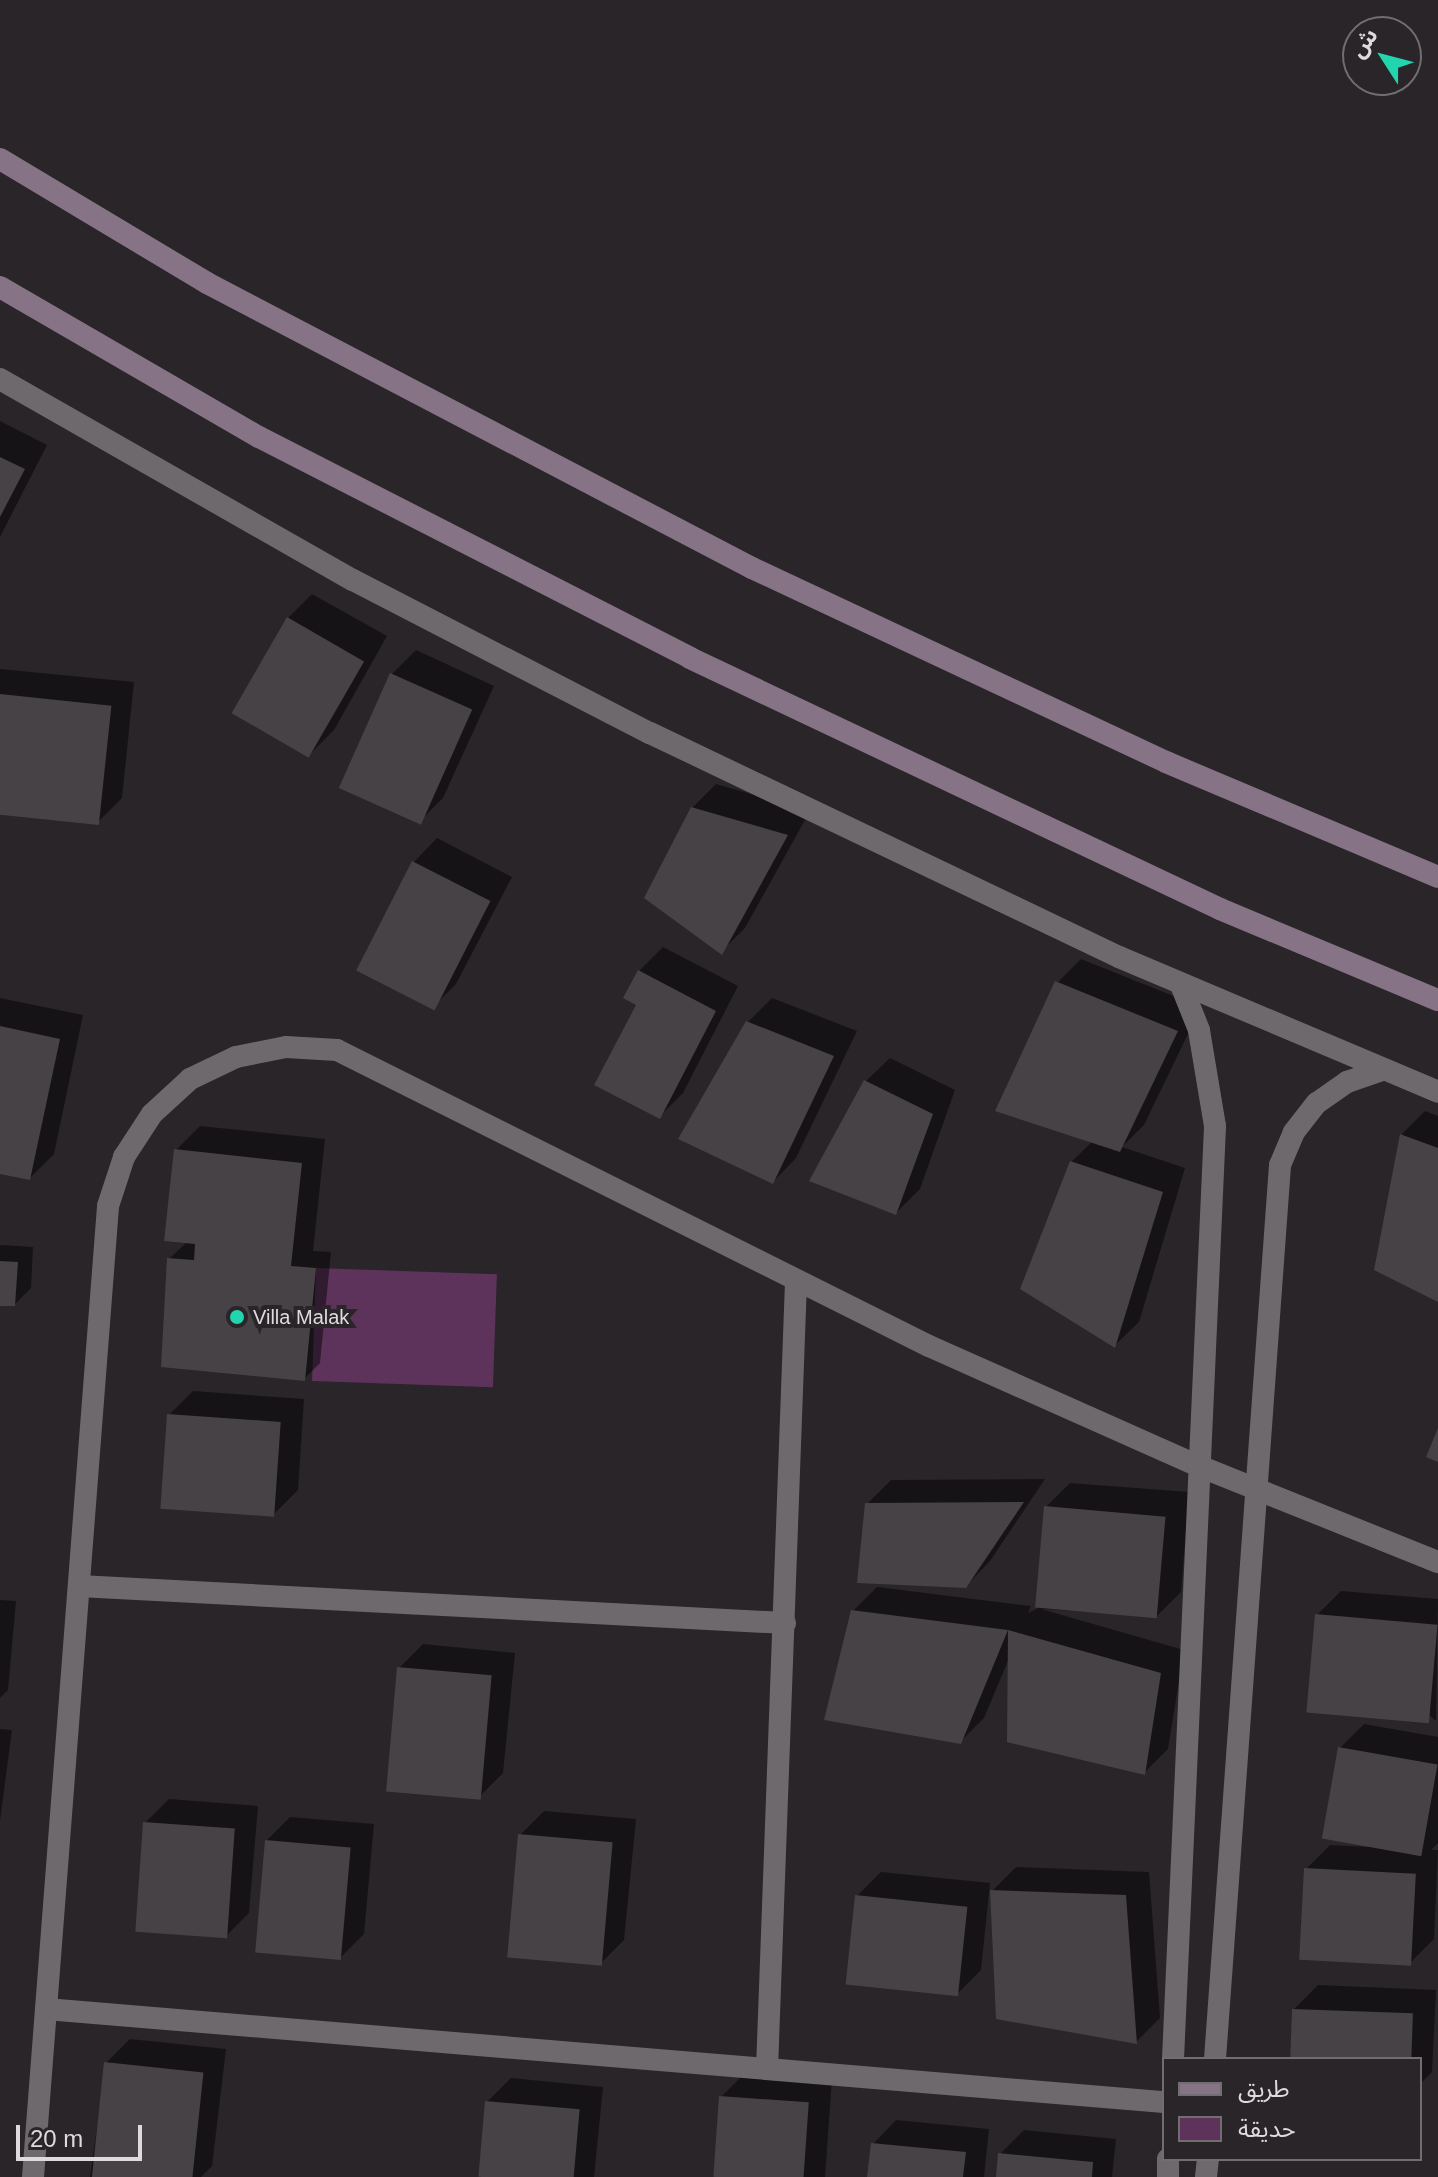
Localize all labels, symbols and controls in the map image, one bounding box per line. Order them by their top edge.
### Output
north arrow [1342,16,1422,96]
text: ش [1345,23,1383,62]
place label: Villa Malak [253,1305,349,1329]
marker: Villa Malak [228,1308,246,1326]
legend [1162,2057,1422,2161]
text: طريق [1238,2075,1290,2102]
scale bar [20,2109,146,2159]
text: حديقة [1238,2115,1296,2142]
text: 20 m [30,2125,83,2152]

